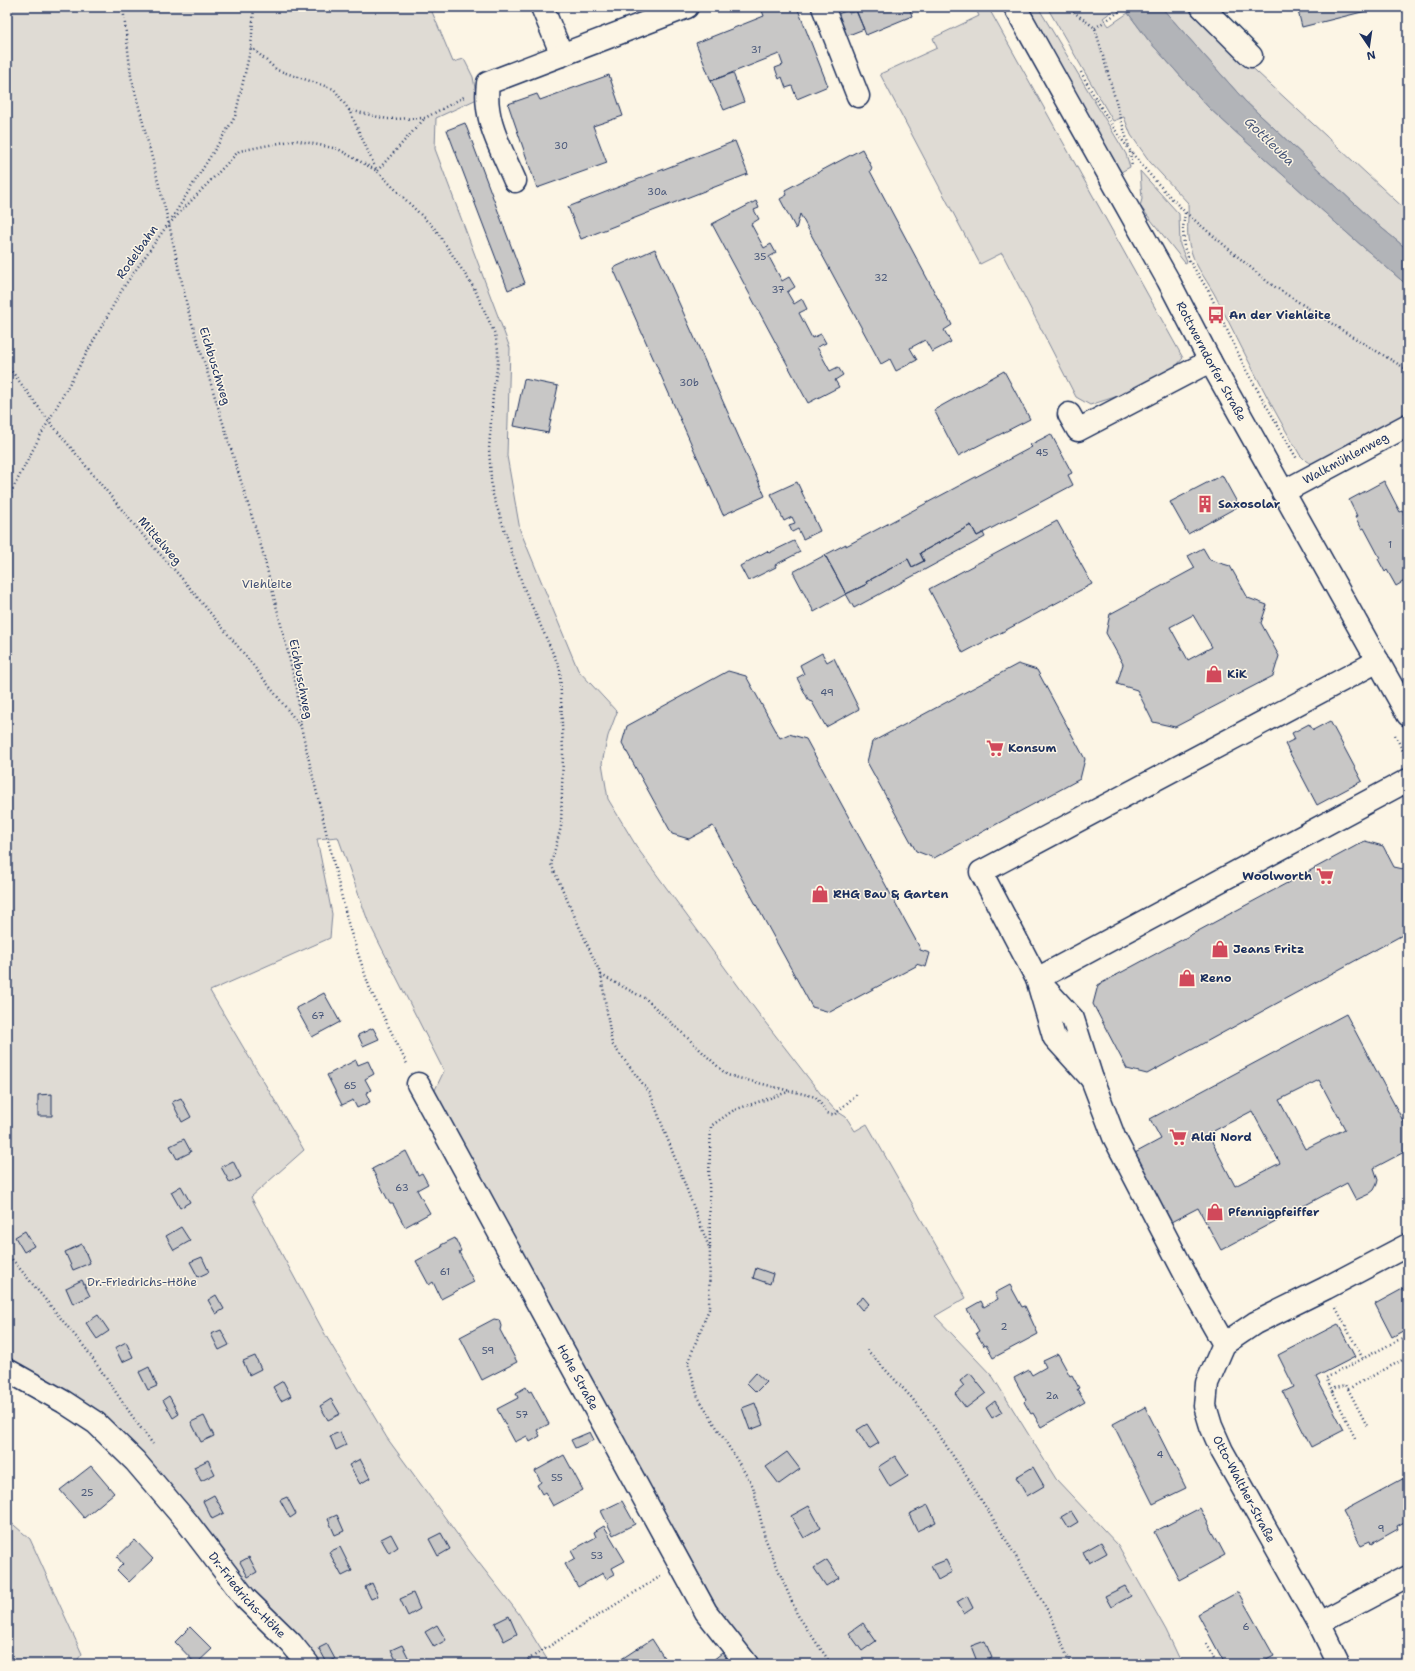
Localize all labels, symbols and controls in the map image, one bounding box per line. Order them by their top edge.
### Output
north arrow [1349,26,1389,66]
house number: 31 [751,43,761,56]
text: N [1365,47,1377,64]
water label: Gottleuba [1241,113,1298,170]
house number: 30 [554,139,568,152]
house number: 30a [647,185,668,198]
street label: Rodelbahn [113,222,161,282]
house number: 35 [754,250,766,263]
house number: 32 [874,271,888,284]
house number: 37 [771,283,785,296]
street label: Rottwerndorfer Straße [1172,299,1250,424]
bus stop icon: An der Viehleite [1206,305,1226,325]
place label: An der Viehleite [1229,307,1331,323]
street label: Eichbuschweg [196,325,234,407]
house number: 30b [679,376,699,389]
street label: Walkmühlenweg [1300,429,1391,488]
house number: 45 [1036,446,1048,459]
building icon: Saxosolar [1195,494,1215,514]
place label: Saxosolar [1218,496,1281,512]
street label: Mittelweg [135,513,185,569]
house number: 1 [1388,538,1392,551]
park label: Viehleite [242,576,292,592]
street label: Eichbuschweg [285,638,317,720]
shop icon: KiK [1204,664,1224,684]
place label: KiK [1227,666,1248,682]
house number: 49 [820,686,834,699]
supermarket icon: Konsum [985,738,1005,758]
place label: Konsum [1008,740,1056,756]
supermarket icon: Woolworth [1315,866,1335,886]
place label: Woolworth [1242,868,1312,884]
shop icon: RHG Bau & Garten [810,884,830,904]
place label: RHG Bau & Garten [833,886,948,902]
shop icon: Jeans Fritz [1210,939,1230,959]
place label: Jeans Fritz [1233,941,1305,957]
shop icon: Reno [1177,968,1197,988]
place label: Reno [1200,970,1232,986]
house number: 67 [312,1009,324,1022]
house number: 65 [344,1079,356,1092]
supermarket icon: Aldi Nord [1168,1127,1188,1147]
place label: Aldi Nord [1191,1129,1252,1145]
house number: 63 [395,1181,409,1194]
shop icon: Pfennigpfeiffer [1205,1202,1225,1222]
place label: Pfennigpfeiffer [1228,1204,1320,1220]
house number: 61 [440,1265,450,1278]
park label: Dr.-Friedrichs-Höhe [87,1274,197,1290]
house number: 2 [1001,1320,1008,1333]
street label: Hohe Straße [553,1341,602,1413]
house number: 59 [482,1344,494,1357]
house number: 2a [1046,1389,1059,1402]
house number: 57 [516,1408,528,1421]
street label: Otto-Walther-Straße [1209,1433,1279,1546]
house number: 4 [1157,1448,1164,1461]
house number: 55 [551,1471,563,1484]
house number: 25 [81,1486,93,1499]
house number: 9 [1378,1522,1385,1535]
street label: Dr.-Friedrichs-Höhe [205,1549,290,1642]
house number: 53 [591,1549,603,1562]
house number: 6 [1243,1620,1250,1633]

